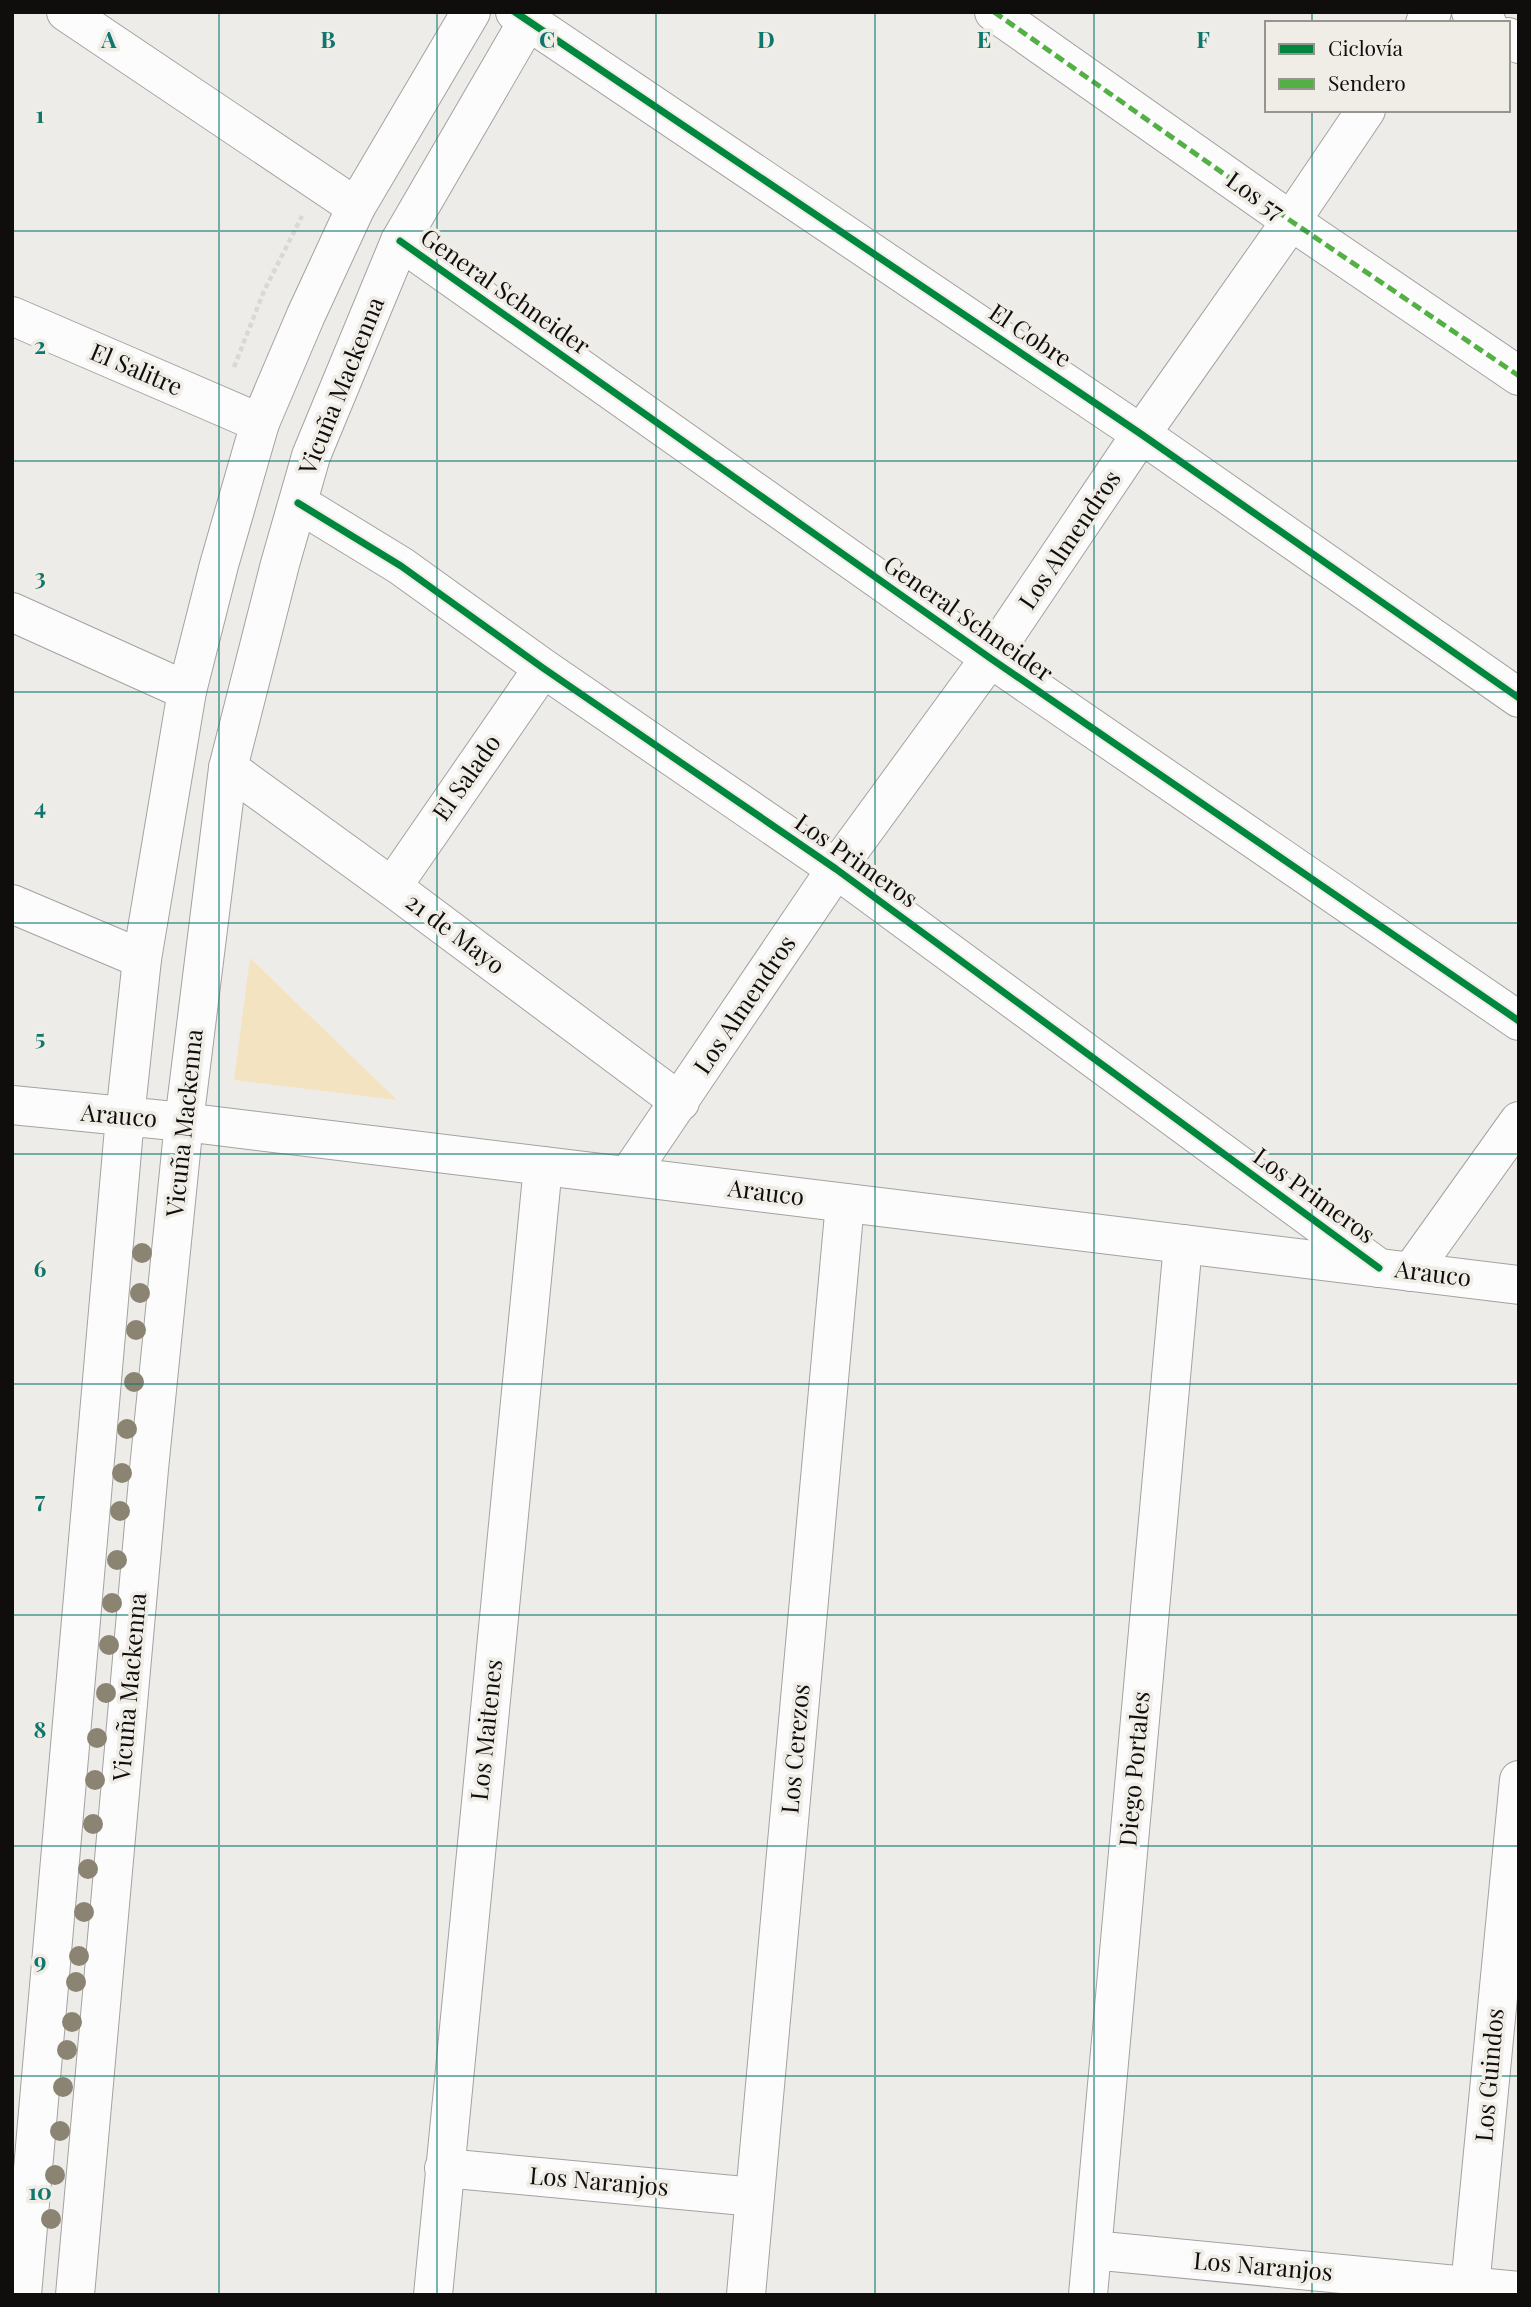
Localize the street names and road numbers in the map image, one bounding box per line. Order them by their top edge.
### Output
street label: Los 57 [1221,163,1292,226]
street label: General Schneider [415,220,597,361]
street label: Vicuña Mackenna [290,292,390,480]
street label: El Cobre [984,295,1079,374]
street label: El Salitre [86,334,188,402]
street label: Los Almendros [1010,463,1127,615]
street label: General Schneider [878,547,1060,688]
street label: El Salado [424,727,507,826]
street label: Los Primeros [789,805,925,914]
street label: 21 de Mayo [400,885,512,980]
street label: Los Almendros [685,928,802,1080]
street label: Vicuña Mackenna [157,1027,209,1219]
street label: Arauco [79,1095,159,1133]
street label: Los Primeros [1248,1139,1383,1249]
street label: Arauco [725,1170,806,1212]
street label: Arauco [1392,1251,1473,1293]
street label: Vicuña Mackenna [104,1591,152,1783]
street label: Los Maitenes [462,1658,508,1802]
street label: Los Cerezos [772,1683,816,1815]
street label: Diego Portales [1110,1690,1156,1848]
street label: Los Guindos [1466,2007,1510,2143]
street label: Los Naranjos [528,2158,670,2202]
street label: Los Naranjos [1192,2243,1334,2287]

